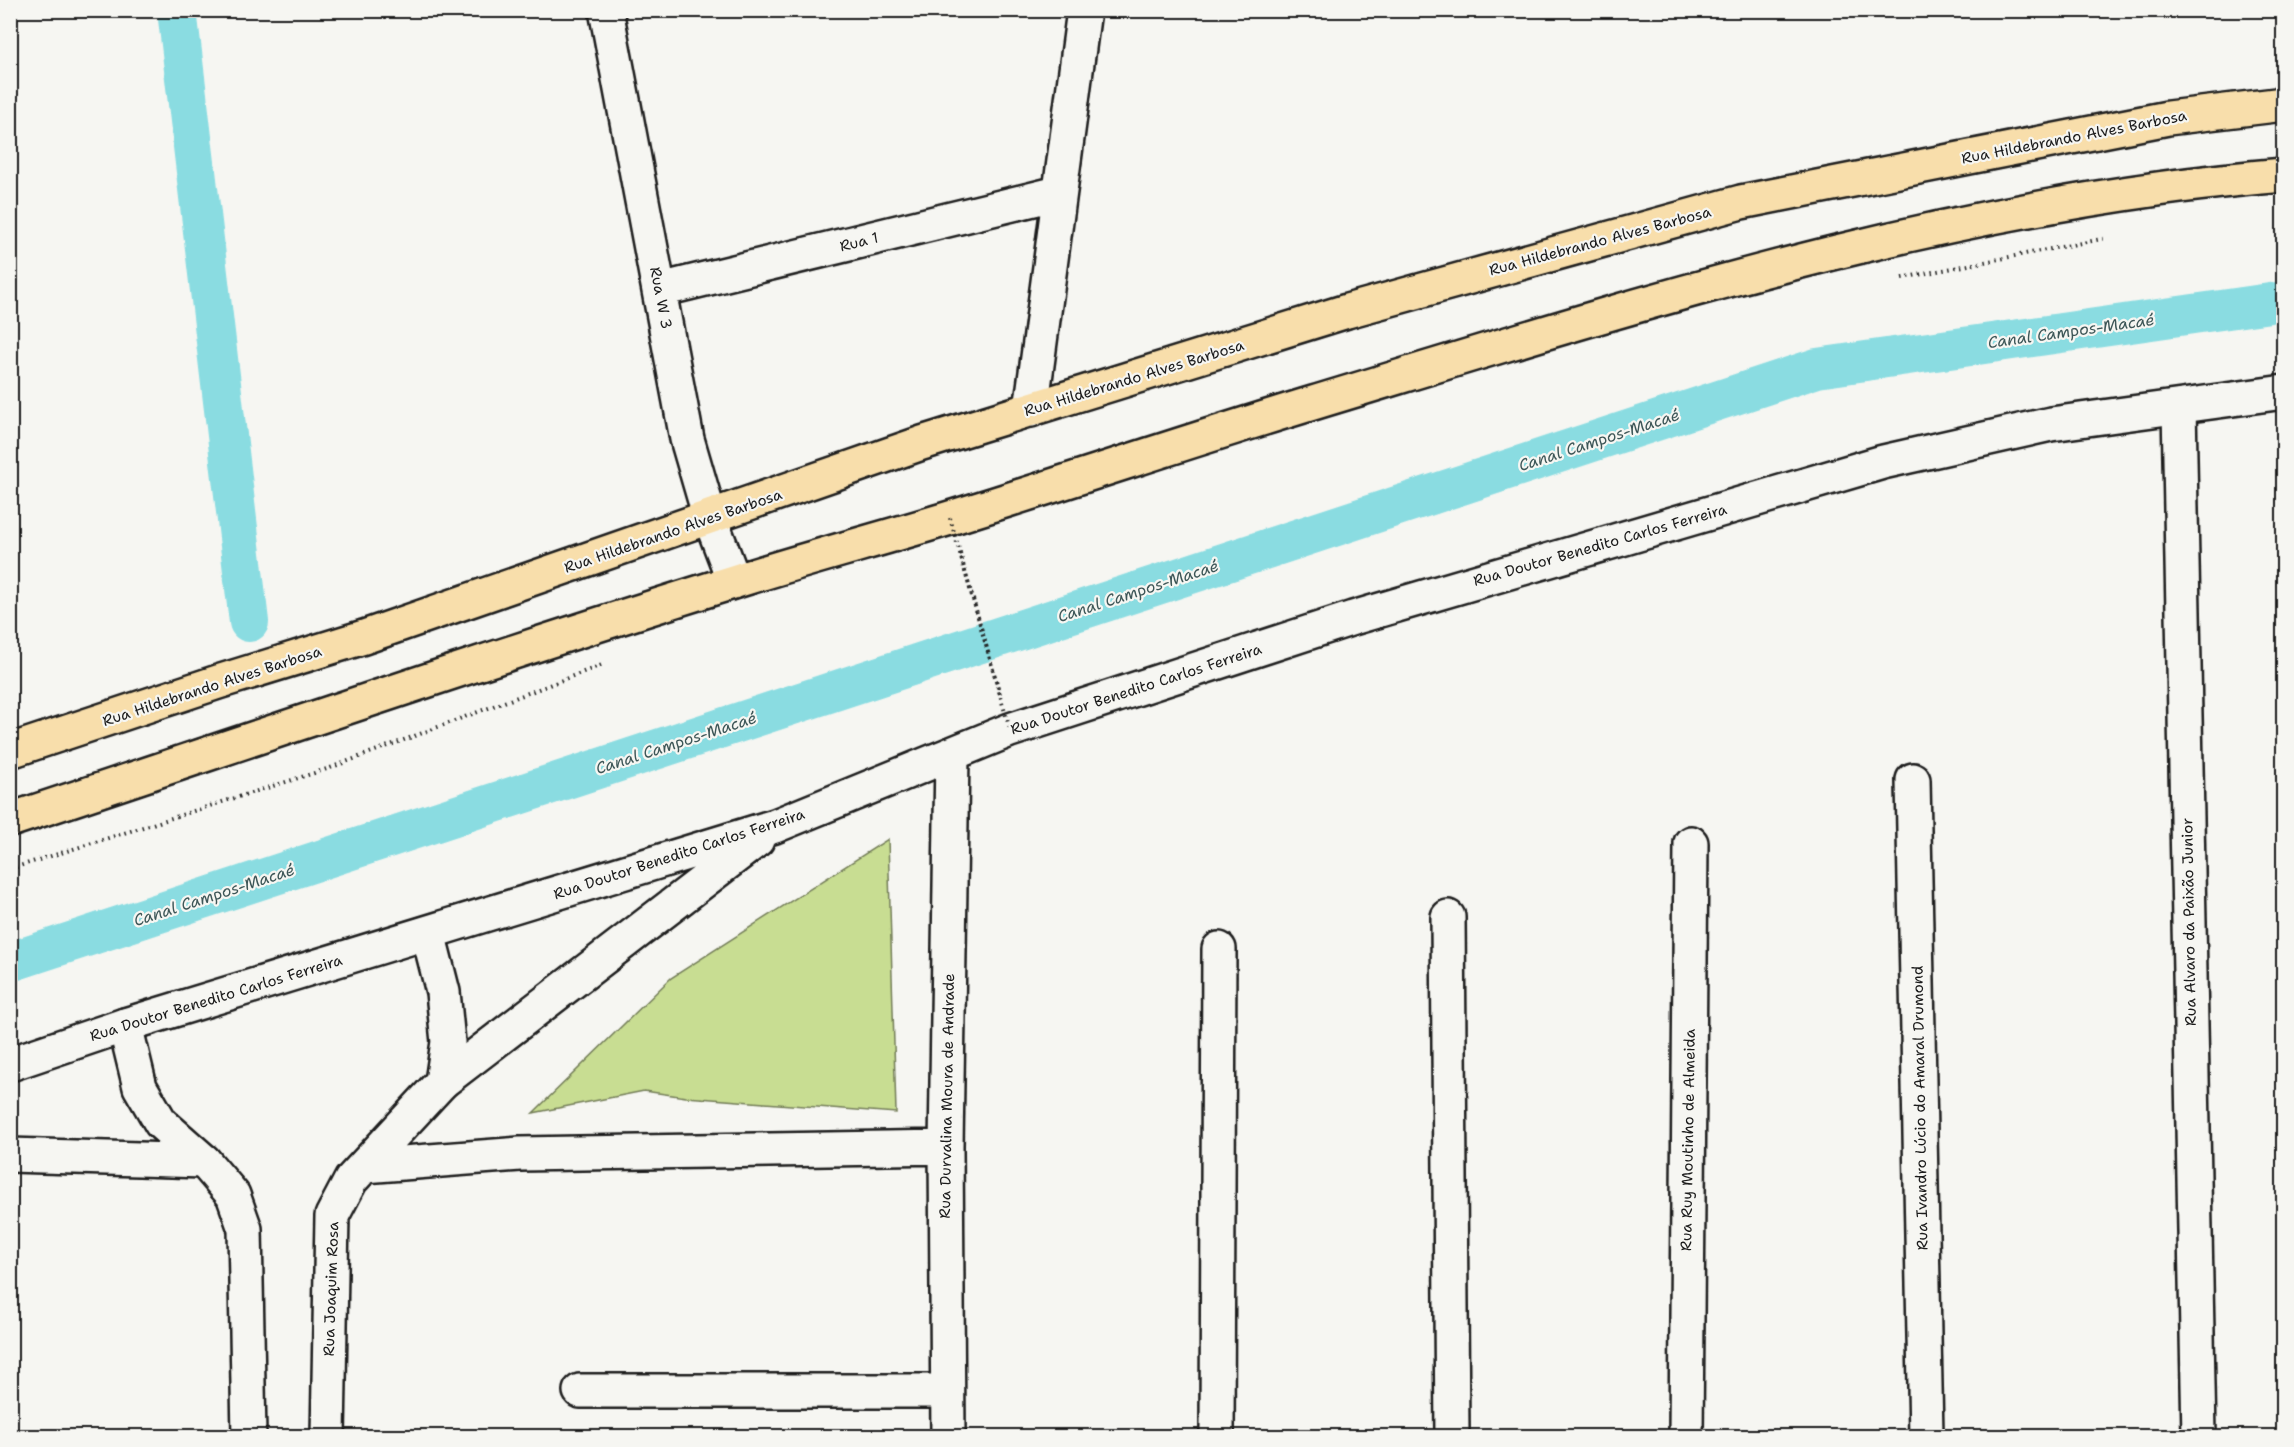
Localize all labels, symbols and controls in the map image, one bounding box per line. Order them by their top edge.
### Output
street label: Rua Hildebrando Alves Barbosa [1960,105,2189,169]
street label: Rua Hildebrando Alves Barbosa [1487,202,1714,280]
street label: Rua 1 [838,228,880,256]
street label: Rua W 3 [645,265,677,331]
water label: Canal Campos-Macaé [1986,309,2156,353]
street label: Rua Hildebrando Alves Barbosa [1022,335,1247,421]
water label: Canal Campos-Macaé [1516,404,1682,476]
street label: Rua Hildebrando Alves Barbosa [561,484,785,578]
street label: Rua Doutor Benedito Carlos Ferreira [1471,499,1730,591]
water label: Canal Campos-Macaé [1055,555,1221,627]
street label: Rua Doutor Benedito Carlos Ferreira [1008,639,1265,739]
street label: Rua Hildebrando Alves Barbosa [100,641,325,731]
water label: Canal Campos-Macaé [593,707,759,779]
street label: Rua Doutor Benedito Carlos Ferreira [551,804,808,904]
street label: Rua Alvaro da Paixão Junior [2177,818,2201,1026]
water label: Canal Campos-Macaé [131,859,297,931]
street label: Rua Doutor Benedito Carlos Ferreira [87,950,345,1046]
street label: Rua Ivandro Lúcio do Amaral Drumond [1908,965,1932,1251]
street label: Rua Durvalina Moura de Andrade [935,973,959,1219]
street label: Rua Ruy Moutinho de Almeida [1676,1028,1700,1251]
street label: Rua Joaquim Rosa [319,1221,343,1357]

